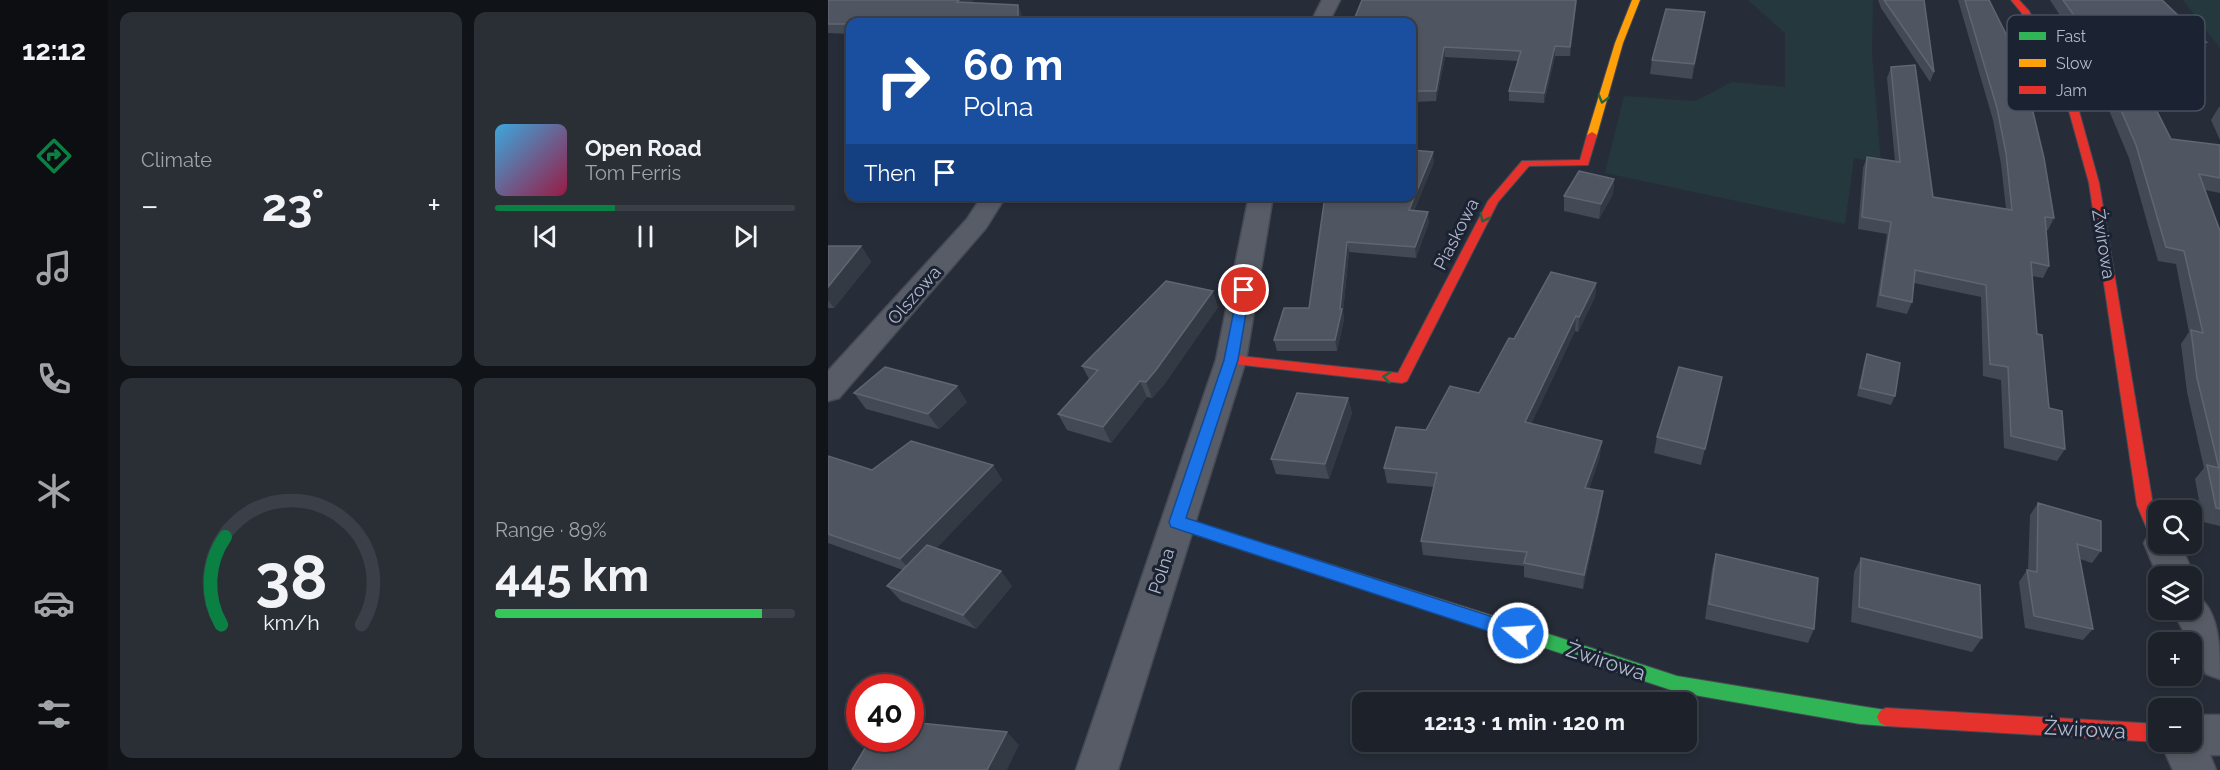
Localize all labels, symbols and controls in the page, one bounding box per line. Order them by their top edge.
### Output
legend [2007,15,2205,111]
text: Fast [2056,27,2087,46]
text: 12:12 [22,35,86,66]
text: 60 m [963,41,1063,90]
icon: right [864,42,942,120]
text: Slow [2056,54,2092,73]
text: Jam [2056,81,2087,100]
text: Polna [963,91,1033,122]
one-way arrow [1598,93,1610,104]
icon: directions [33,135,75,177]
text: Open Road [585,135,702,161]
text: Climate [141,148,212,172]
icon: arrive [928,156,961,189]
text: Then [864,160,916,186]
text: Tom Ferris [585,161,681,185]
text: 23° [262,179,324,232]
text: − [141,186,159,225]
text: + [427,186,441,225]
street label: Piaskowa [1429,195,1483,273]
street label: Żwirowa [2088,208,2120,280]
one-way arrow [1480,212,1491,223]
icon: previous [529,220,562,253]
icon: pause [629,220,662,253]
icon: next [729,220,762,253]
icon: music [33,247,75,289]
street label: Olszowa [883,262,945,328]
pin [1218,264,1269,315]
icon: arrive [1227,273,1260,306]
icon: phone [33,358,75,400]
one-way arrow [1383,371,1392,384]
icon: climate [33,470,75,512]
map controls [2148,500,2202,752]
button: search [2148,500,2202,554]
text: Range · 89% [495,518,606,542]
text: 38 [255,540,327,614]
street label: Polna [1144,545,1178,597]
text: 445 km [495,549,649,602]
button: layers [2148,566,2202,620]
icon: car [33,582,75,624]
position arrow [1486,601,1550,665]
text: km/h [263,610,319,635]
button: + [2148,632,2202,686]
street label: Żwirowa [1563,636,1649,686]
speed limit sign: 40 [846,674,924,752]
icon: filters [33,693,75,735]
button: − [2148,698,2202,752]
text: 12:13 · 1 min · 120 m [1424,709,1625,735]
street label: Żwirowa [2043,714,2127,744]

